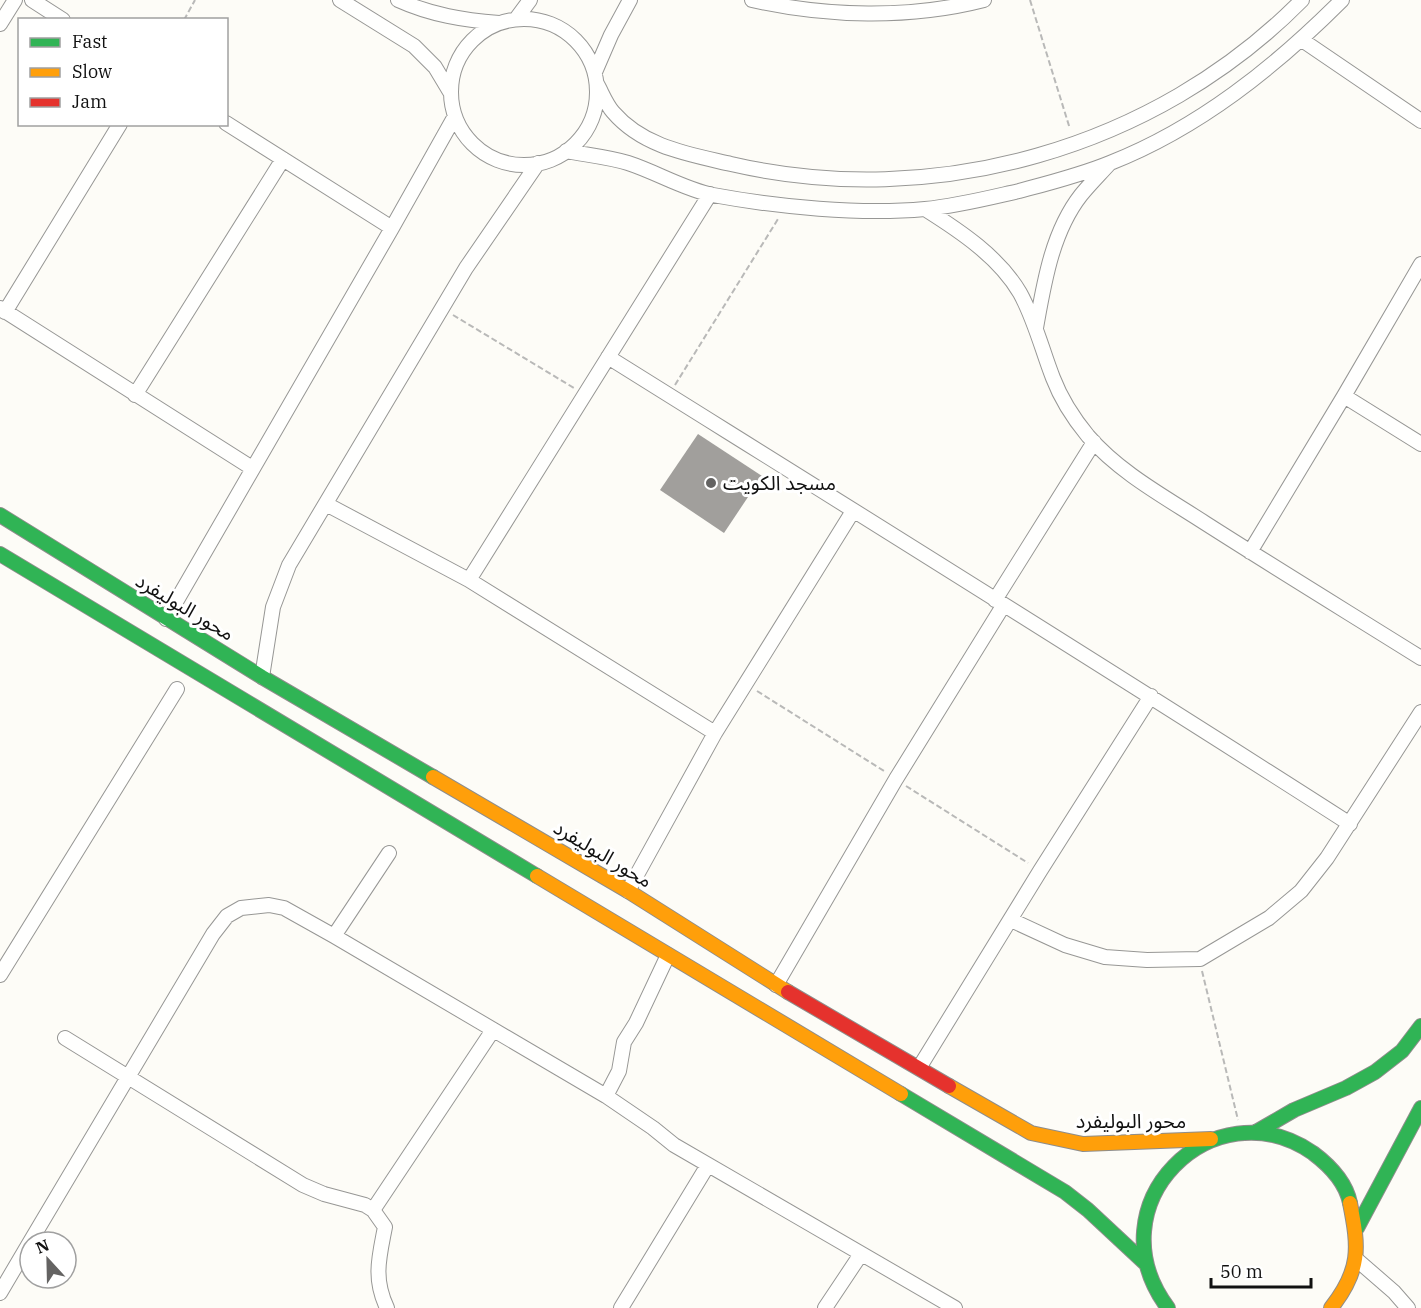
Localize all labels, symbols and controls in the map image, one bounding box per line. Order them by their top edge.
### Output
legend [18,18,228,126]
text: Fast [72,30,107,53]
text: Slow [72,60,112,83]
text: Jam [72,90,107,113]
place label: مسجد الكويت [723,469,836,496]
marker: مسجد الكويت [704,476,718,490]
street label: محور البوليفرد [131,567,240,647]
street label: محور البوليفرد [549,814,658,894]
street label: محور البوليفرد [1076,1107,1186,1134]
north arrow [18,1230,78,1290]
text: N [33,1234,52,1258]
scale bar [1211,1251,1312,1289]
text: 50 m [1220,1260,1263,1283]

